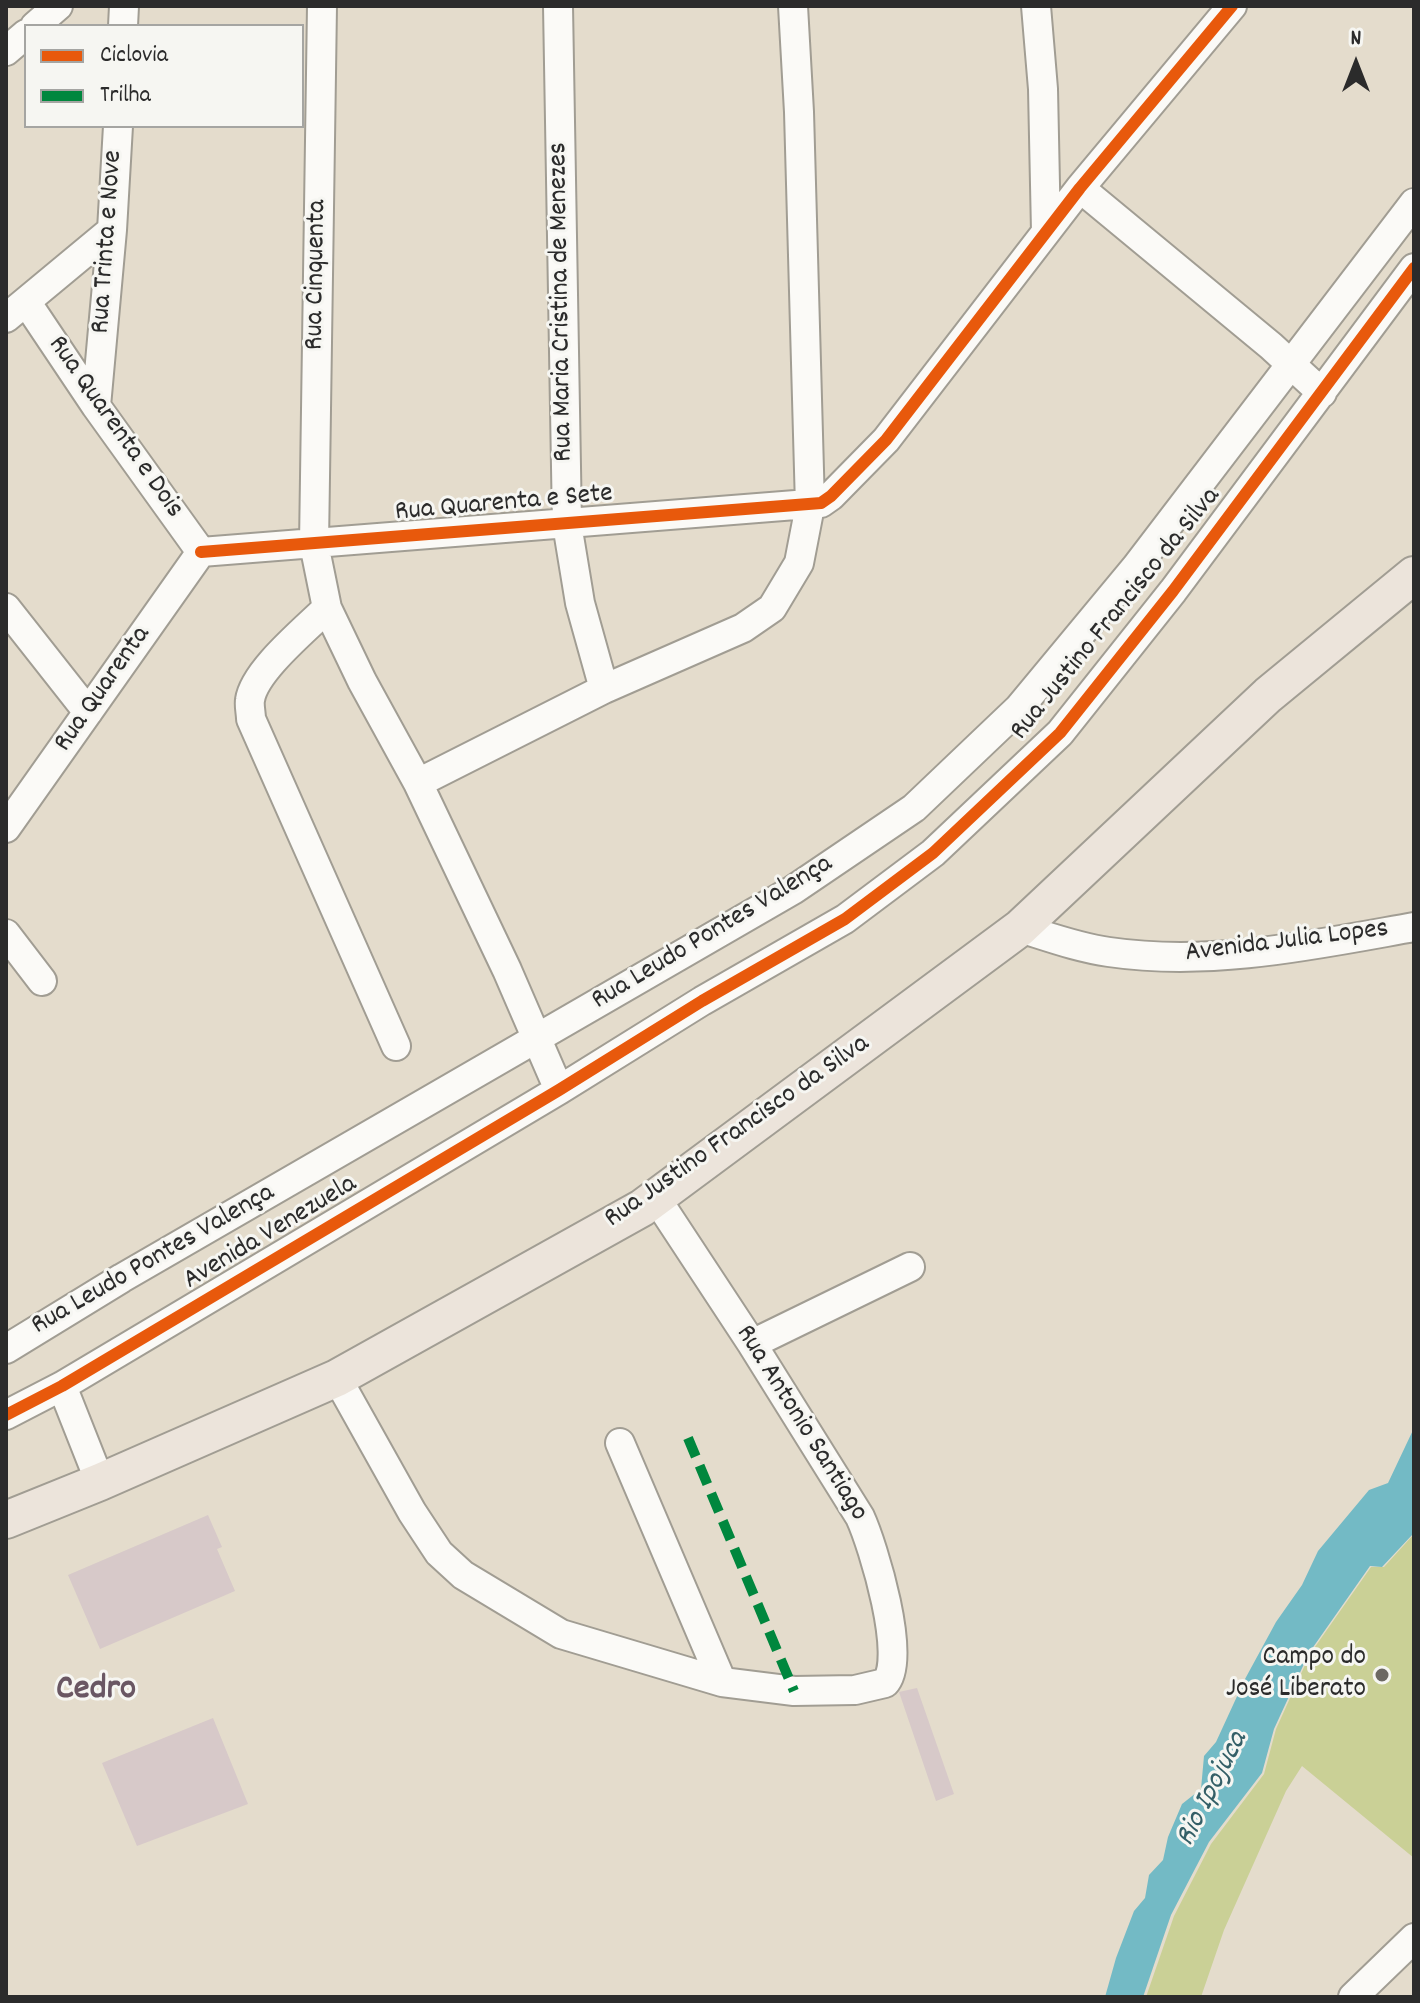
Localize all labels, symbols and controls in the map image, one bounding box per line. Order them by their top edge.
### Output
legend [24,24,304,128]
north arrow [1316,24,1396,104]
text: N [1351,24,1361,55]
text: Ciclovia [100,39,168,73]
text: Trilha [100,79,151,113]
street label: Rua Maria Cristina de Menezes [543,142,583,462]
street label: Rua Trinta e Nove [86,149,132,335]
street label: Rua Cinquenta [300,200,336,350]
street label: Rua Quarenta e Dois [39,330,189,526]
street label: Rua Quarenta e Sete [394,479,614,531]
street label: Rua Justino Francisco da Silva [1005,482,1229,748]
street label: Rua Quarenta [48,621,160,759]
street label: Rua Leudo Pontes Valença [587,849,839,1019]
street label: Avenida Julia Lopes [1183,914,1391,972]
street label: Rua Justino Francisco da Silva [599,1029,877,1237]
street label: Avenida Venezuela [178,1169,364,1299]
street label: Rua Leudo Pontes Valença [27,1178,281,1344]
street label: Rua Antonio Santiago [726,1320,874,1528]
place label: Campo do José Liberato [1226,1642,1366,1708]
marker: Campo do José Liberato [1373,1666,1391,1684]
district label: Cedro [56,1670,136,1714]
water label: Rio Ipojuca [1170,1727,1258,1853]

